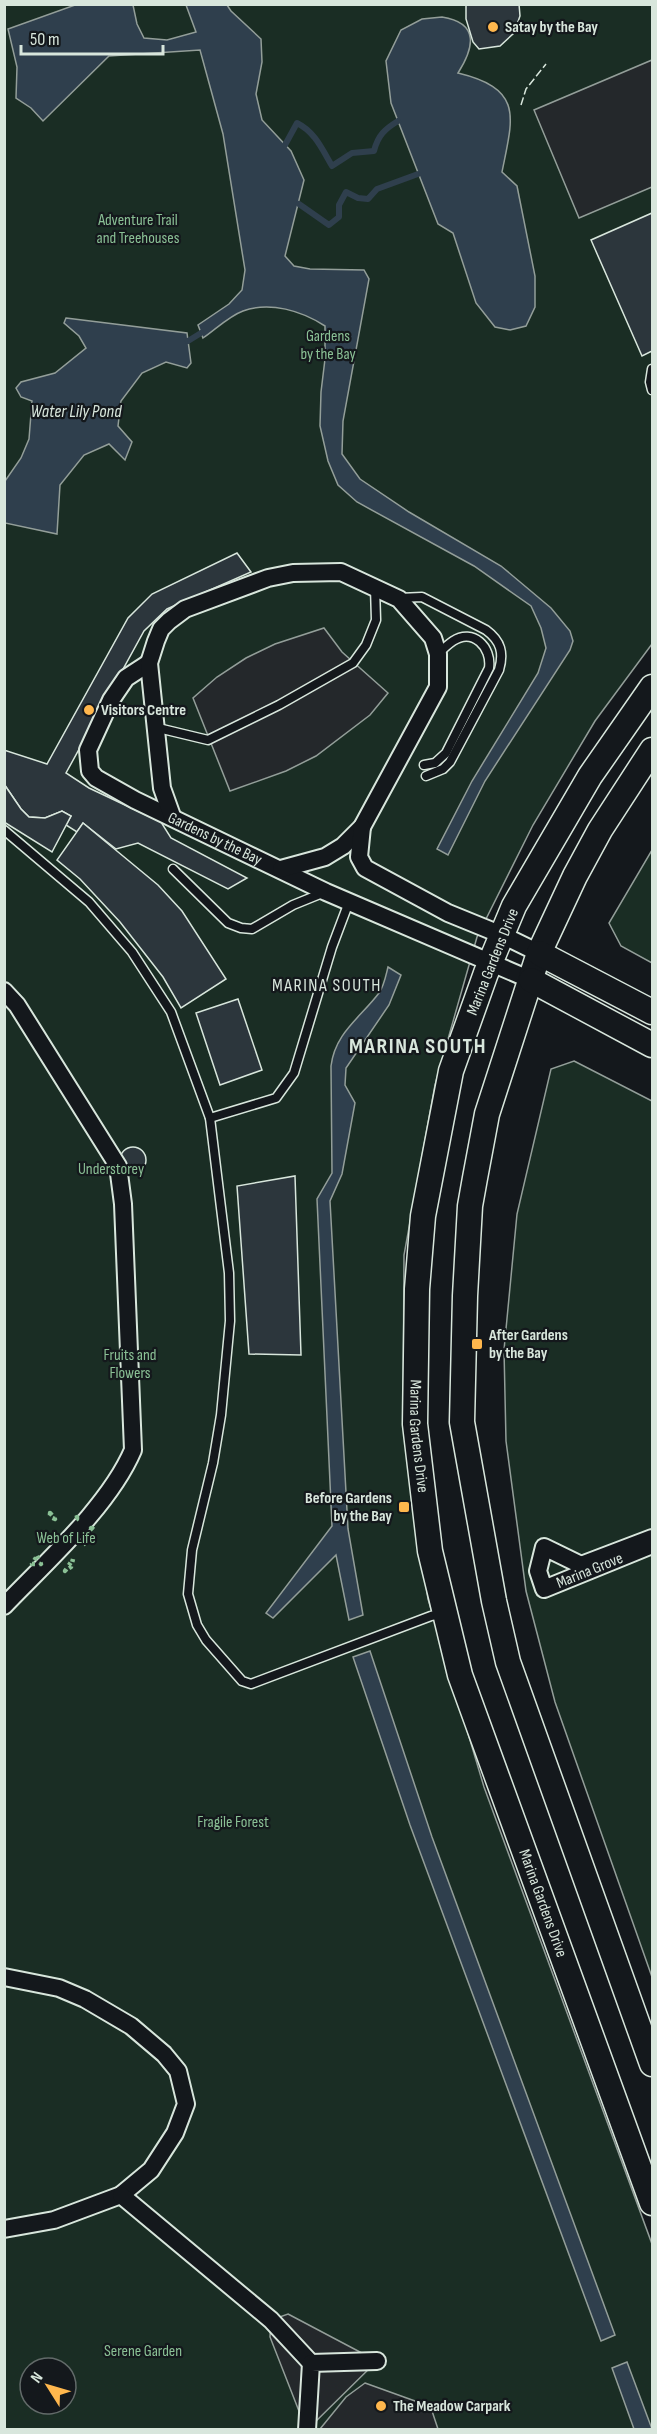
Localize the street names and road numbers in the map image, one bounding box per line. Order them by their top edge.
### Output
street label: Gardens by the Bay [165,808,265,869]
street label: Marina Gardens Drive [463,906,523,1018]
street label: Marina Gardens Drive [405,1379,433,1494]
street label: Marina Grove [553,1548,626,1592]
street label: Marina Gardens Drive [515,1847,571,1960]

